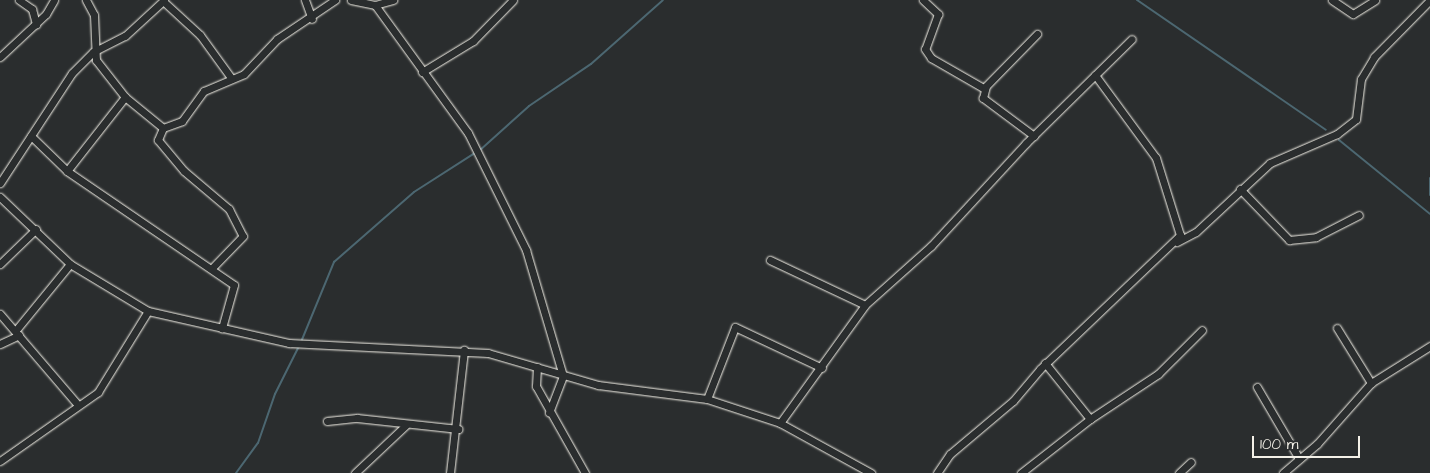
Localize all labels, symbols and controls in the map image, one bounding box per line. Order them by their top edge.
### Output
scale bar [1255,426,1362,458]
text: 100 m [1260,434,1299,455]

